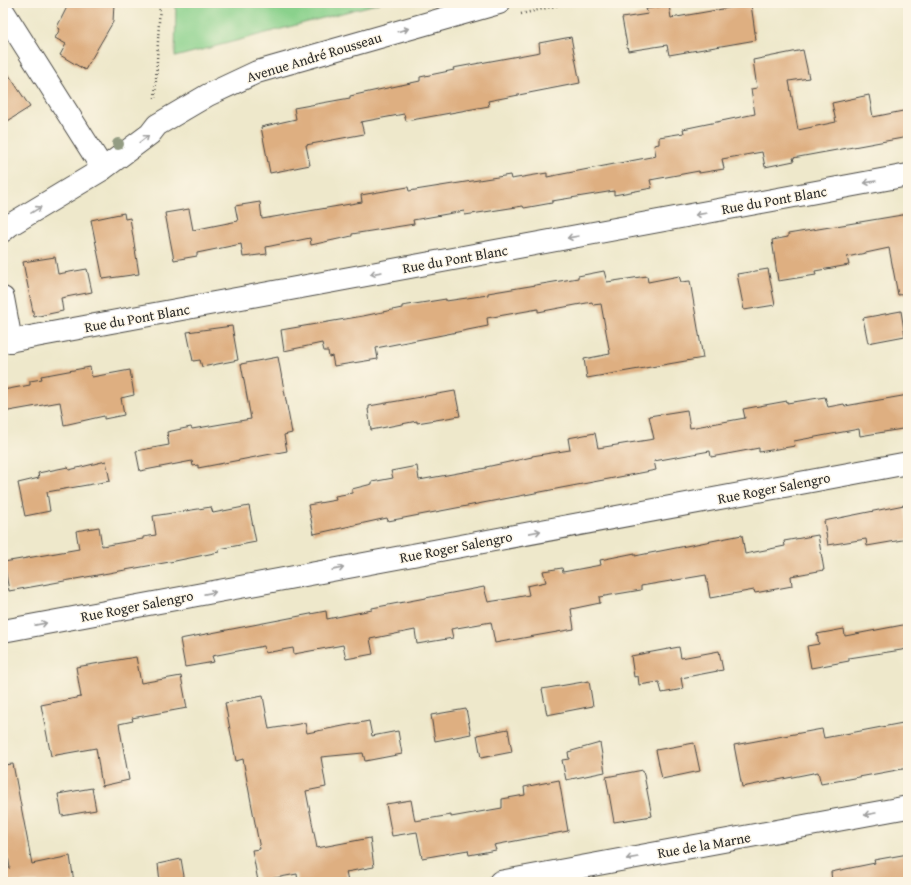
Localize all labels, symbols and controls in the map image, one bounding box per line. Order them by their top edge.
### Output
one-way arrow [396,26,409,33]
street label: Avenue André Rousseau [244,27,384,87]
one-way arrow [138,135,149,143]
one-way arrow [864,179,877,187]
street label: Rue du Pont Blanc [720,181,828,219]
one-way arrow [30,206,41,214]
one-way arrow [694,210,707,218]
one-way arrow [567,233,580,241]
street label: Rue du Pont Blanc [401,240,509,278]
one-way arrow [370,270,383,278]
street label: Rue du Pont Blanc [83,299,191,337]
street label: Rue Roger Salengro [716,467,832,509]
street label: Rue Roger Salengro [398,526,514,568]
one-way arrow [528,528,541,536]
one-way arrow [331,565,344,573]
street label: Rue Roger Salengro [79,585,195,627]
one-way arrow [204,588,217,596]
one-way arrow [34,620,47,628]
one-way arrow [864,811,877,819]
street label: Rue de la Marne [656,827,753,863]
one-way arrow [625,854,638,862]

